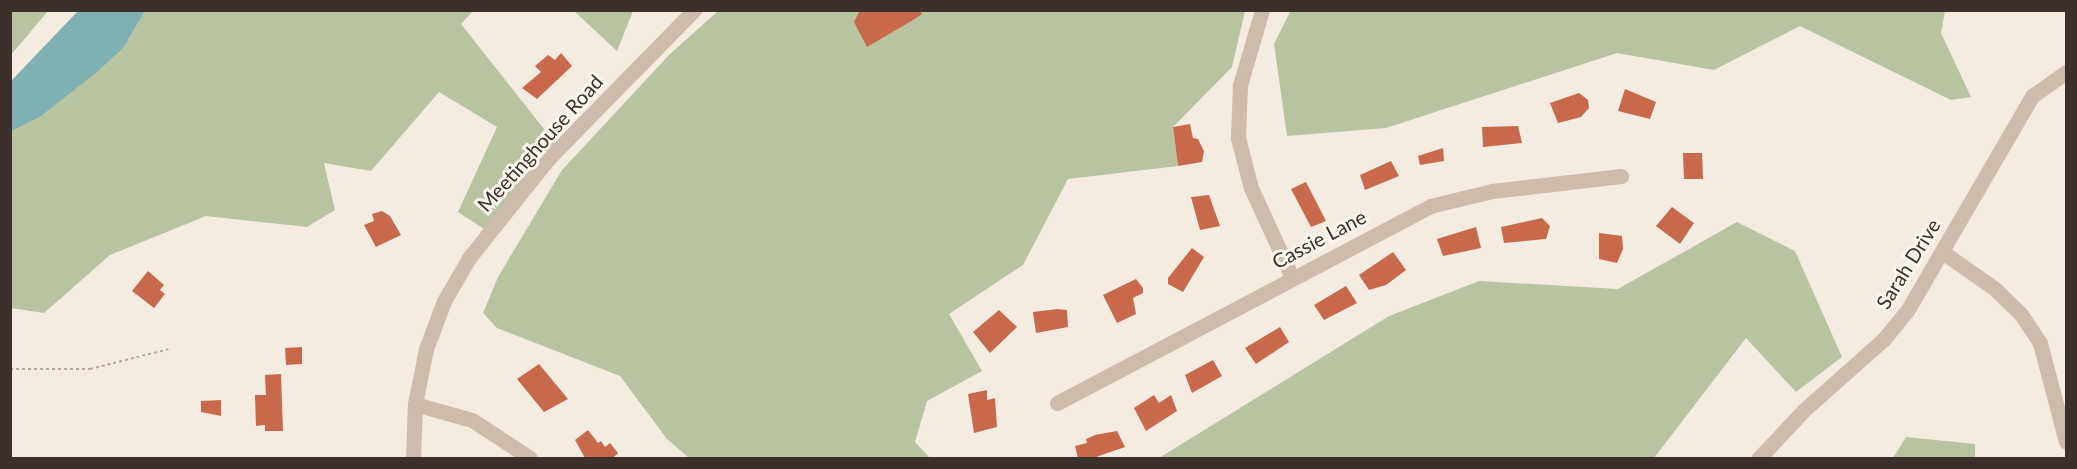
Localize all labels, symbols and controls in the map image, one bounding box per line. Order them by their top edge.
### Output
street label: Meetinghouse Road [472,70,608,216]
street label: Cassie Lane [1268,204,1370,274]
street label: Sarah Drive [1871,215,1945,313]

